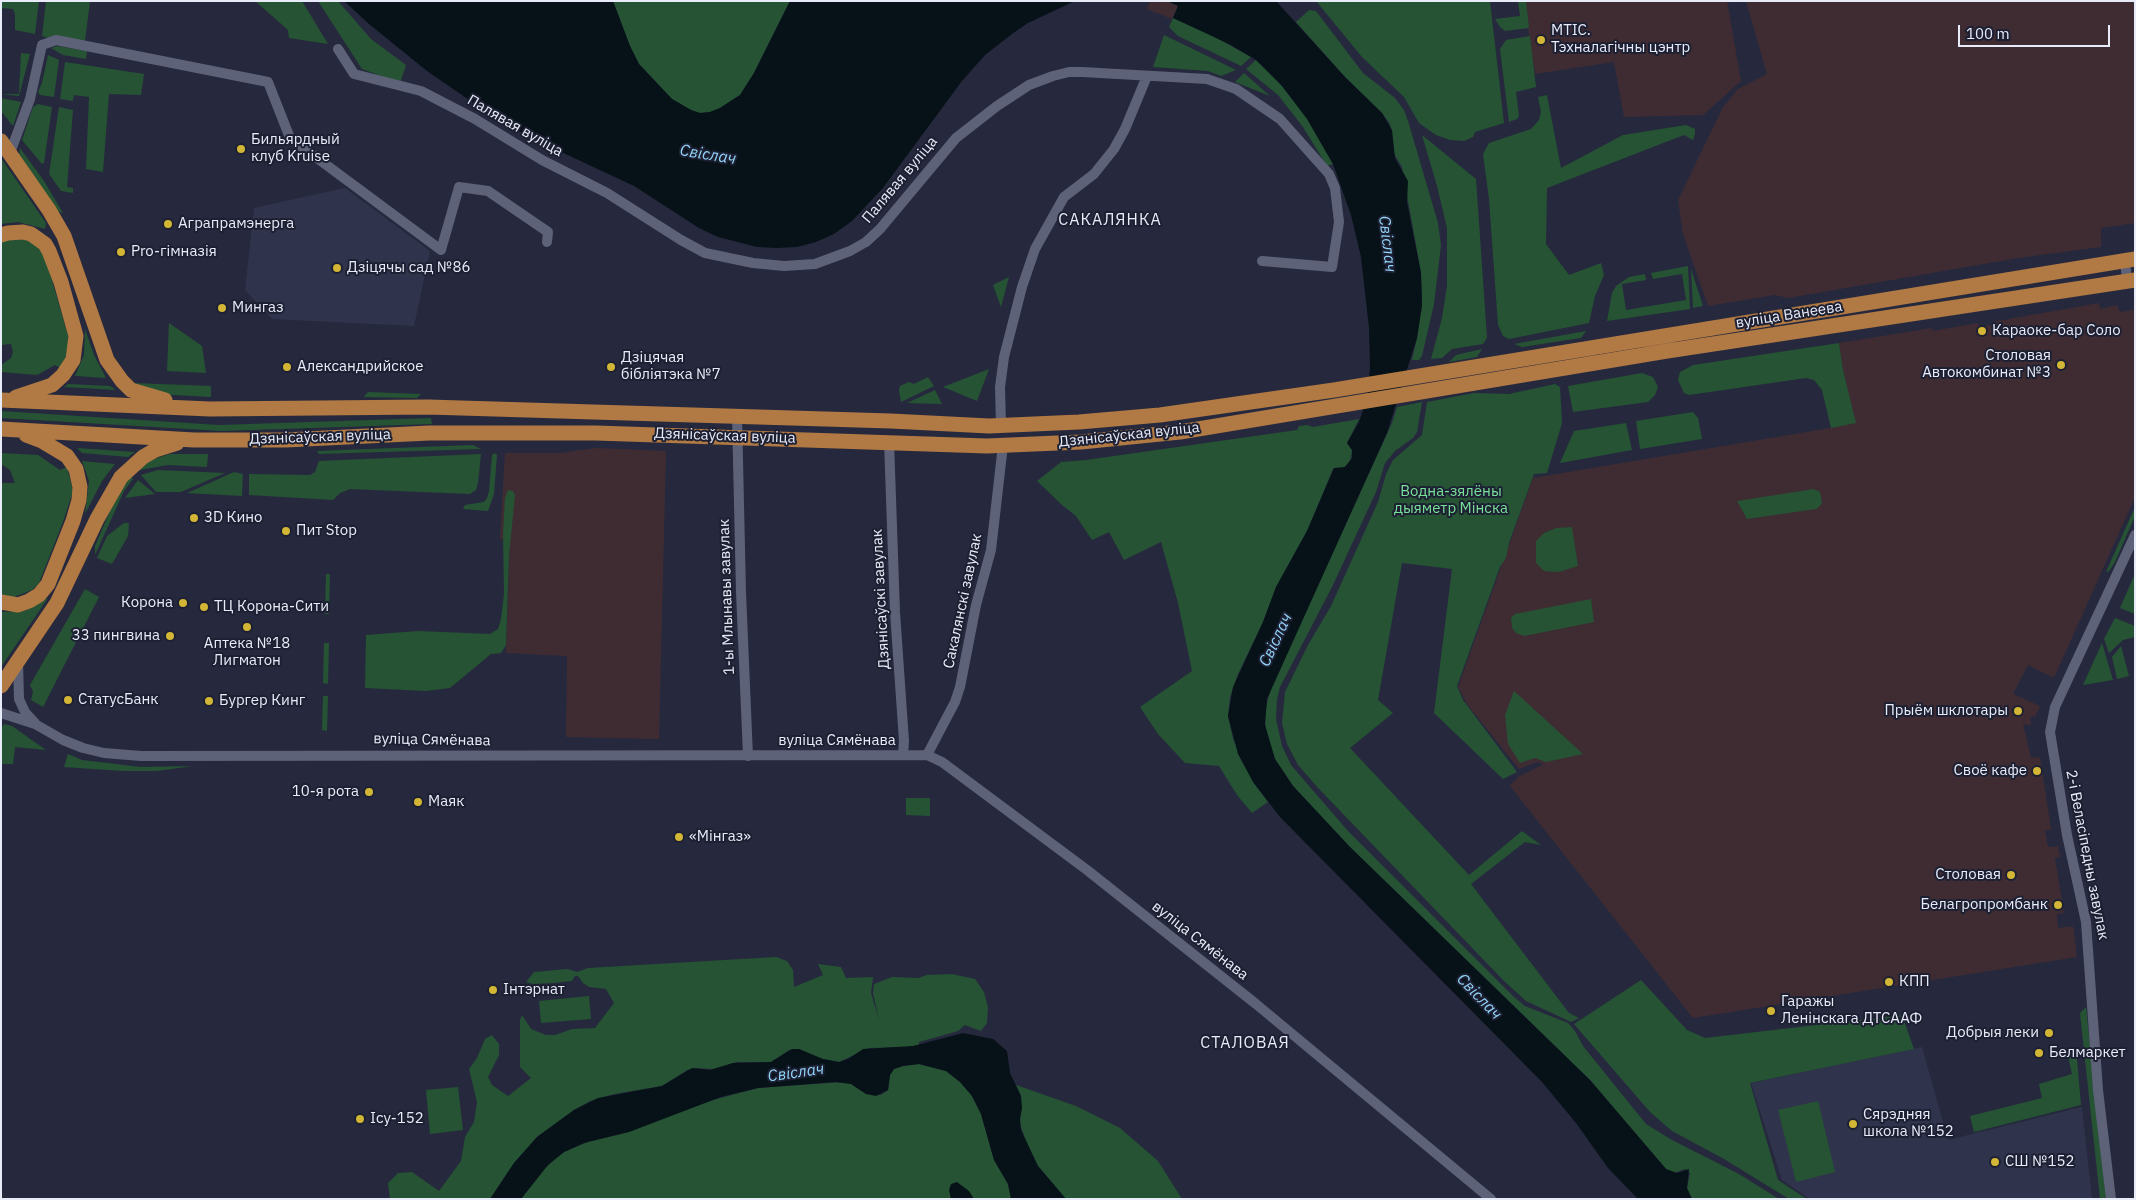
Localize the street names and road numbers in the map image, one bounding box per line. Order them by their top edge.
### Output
street label: Палявая вуліца [464,91,566,161]
street label: Палявая вуліца [859,133,941,227]
street label: вуліца Ванеева [1734,298,1844,332]
street label: Дзянісаўская вуліца [1058,419,1200,451]
street label: Дзянісаўская вуліца [654,425,796,447]
street label: Дзянісаўская вуліца [249,426,391,448]
street label: 1-ы Млынавы завулак [715,519,739,675]
street label: Дзянісаўскі завулак [868,528,894,670]
street label: Сакалянскі завулак [940,532,986,670]
street label: вуліца Сямёнава [373,730,491,750]
street label: вуліца Сямёнава [778,732,896,750]
street label: 2-і Веласіпедны завулак [2062,768,2112,942]
street label: вуліца Сямёнава [1148,898,1252,984]

